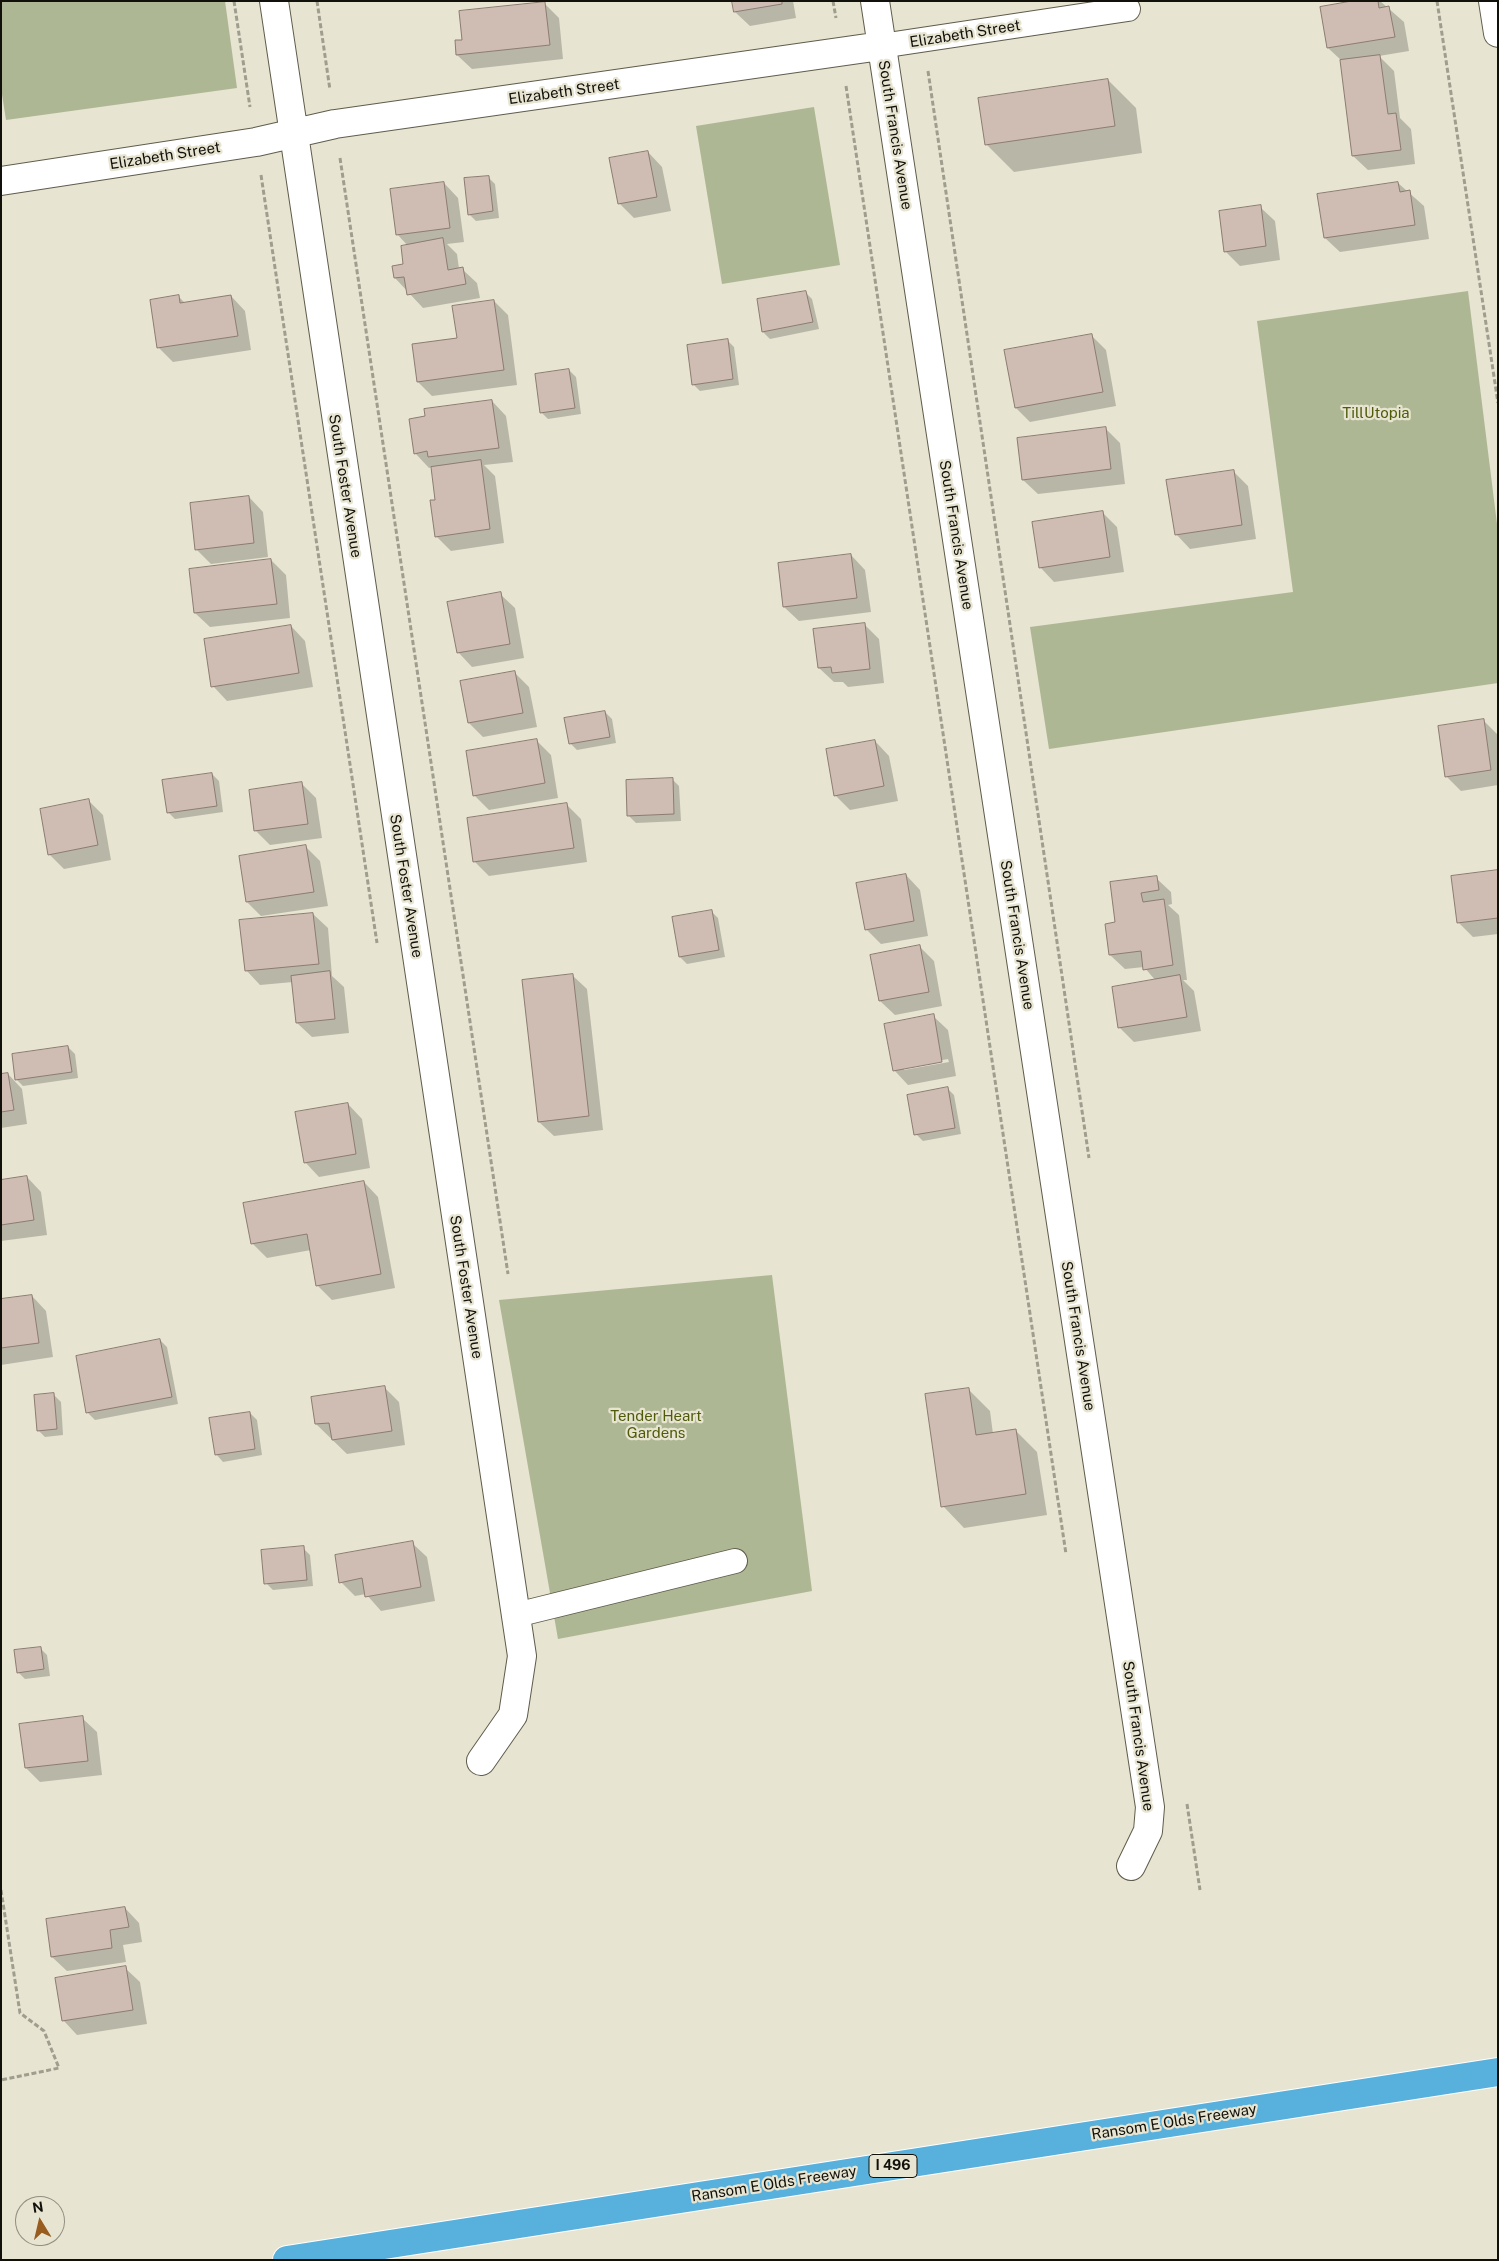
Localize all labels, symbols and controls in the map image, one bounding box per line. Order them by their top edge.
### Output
street label: Elizabeth Street [908,16,1022,52]
street label: South Francis Avenue [874,59,916,211]
street label: Elizabeth Street [507,75,621,109]
street label: Elizabeth Street [108,138,222,174]
park label: TillUtopia [1342,404,1410,422]
street label: South Foster Avenue [325,413,365,559]
street label: South Francis Avenue [935,459,977,611]
street label: South Foster Avenue [386,813,426,959]
street label: South Francis Avenue [996,859,1038,1011]
street label: South Foster Avenue [446,1214,486,1360]
street label: South Francis Avenue [1057,1260,1099,1412]
park label: Tender Heart Gardens [610,1407,702,1442]
street label: South Francis Avenue [1119,1660,1157,1812]
street label: Ransom E Olds Freeway [1090,2100,1258,2144]
road number: I 496 [869,2154,917,2178]
street label: Ransom E Olds Freeway [690,2162,858,2206]
north arrow [15,2196,65,2246]
text: N [31,2198,44,2216]

